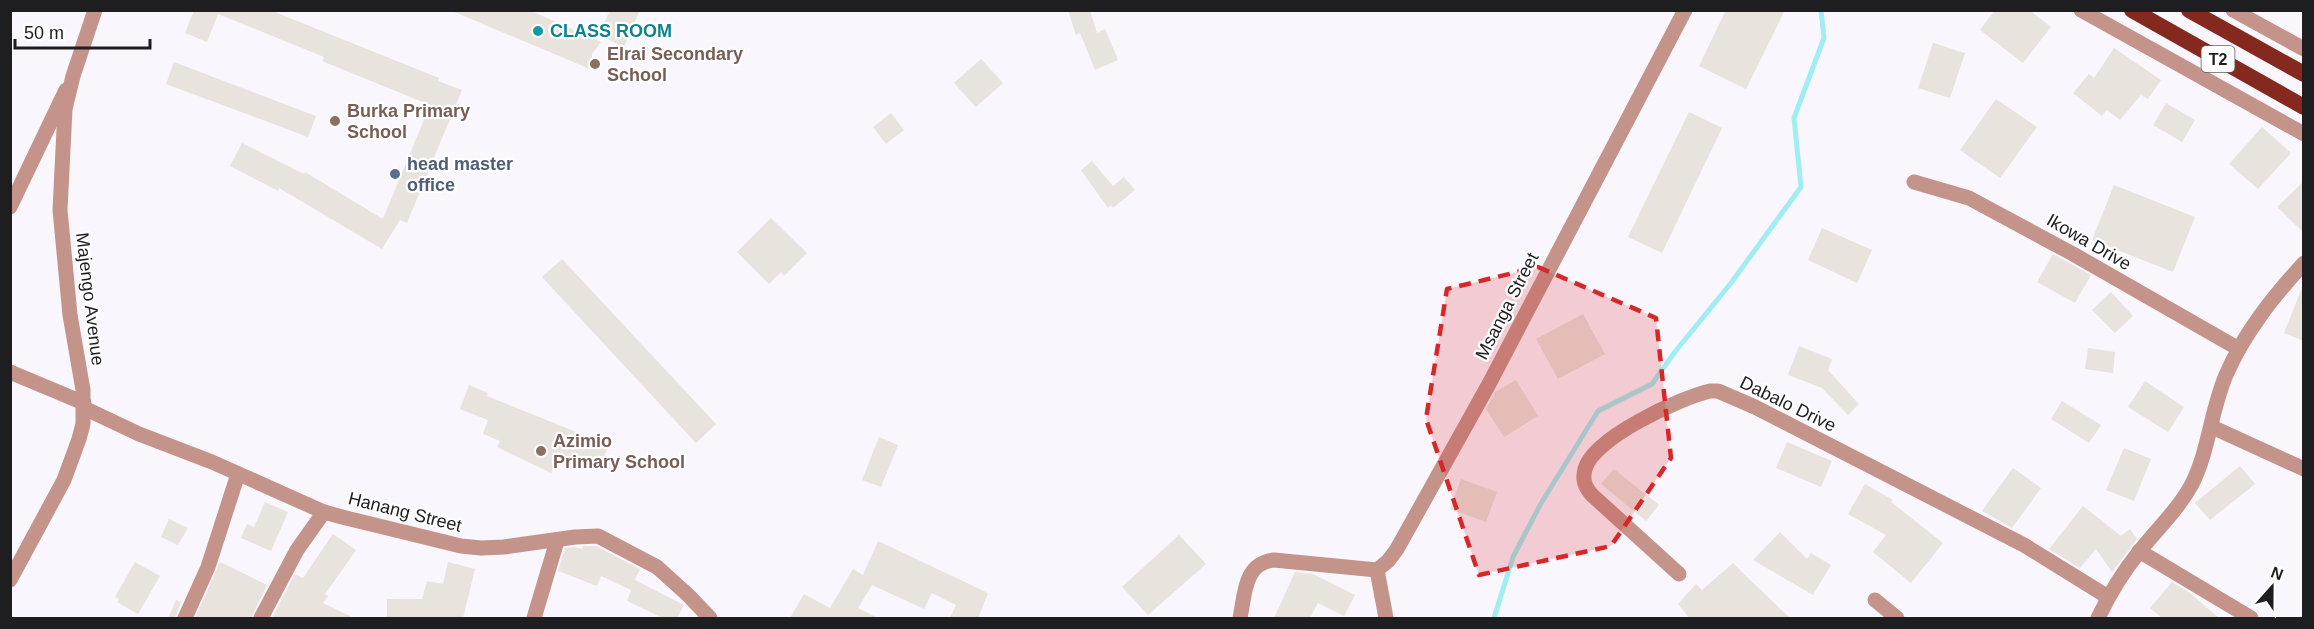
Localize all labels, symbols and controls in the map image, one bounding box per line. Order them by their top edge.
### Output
scale bar [15,12,150,50]
place label: CLASS ROOM [550,21,672,41]
text: 50 m [24,23,64,43]
marker: CLASS ROOM [531,24,545,38]
place label: Elrai Secondary School [607,44,743,85]
road number: T2 [2202,46,2234,72]
marker: Elrai Secondary School [588,57,602,71]
place label: Burka Primary School [347,101,470,142]
marker: Burka Primary School [328,114,342,128]
place label: head master office [407,154,513,195]
marker: head master office [388,167,402,181]
street label: Ikowa Drive [2043,210,2135,274]
street label: Majengo Avenue [72,231,108,367]
street label: Msanga Street [1472,249,1542,363]
street label: Dabalo Drive [1737,372,1839,436]
place label: Azimio Primary School [553,431,685,472]
marker: Azimio Primary School [534,444,548,458]
street label: Hanang Street [346,488,464,536]
north arrow [2242,557,2302,617]
text: N [2269,563,2286,583]

